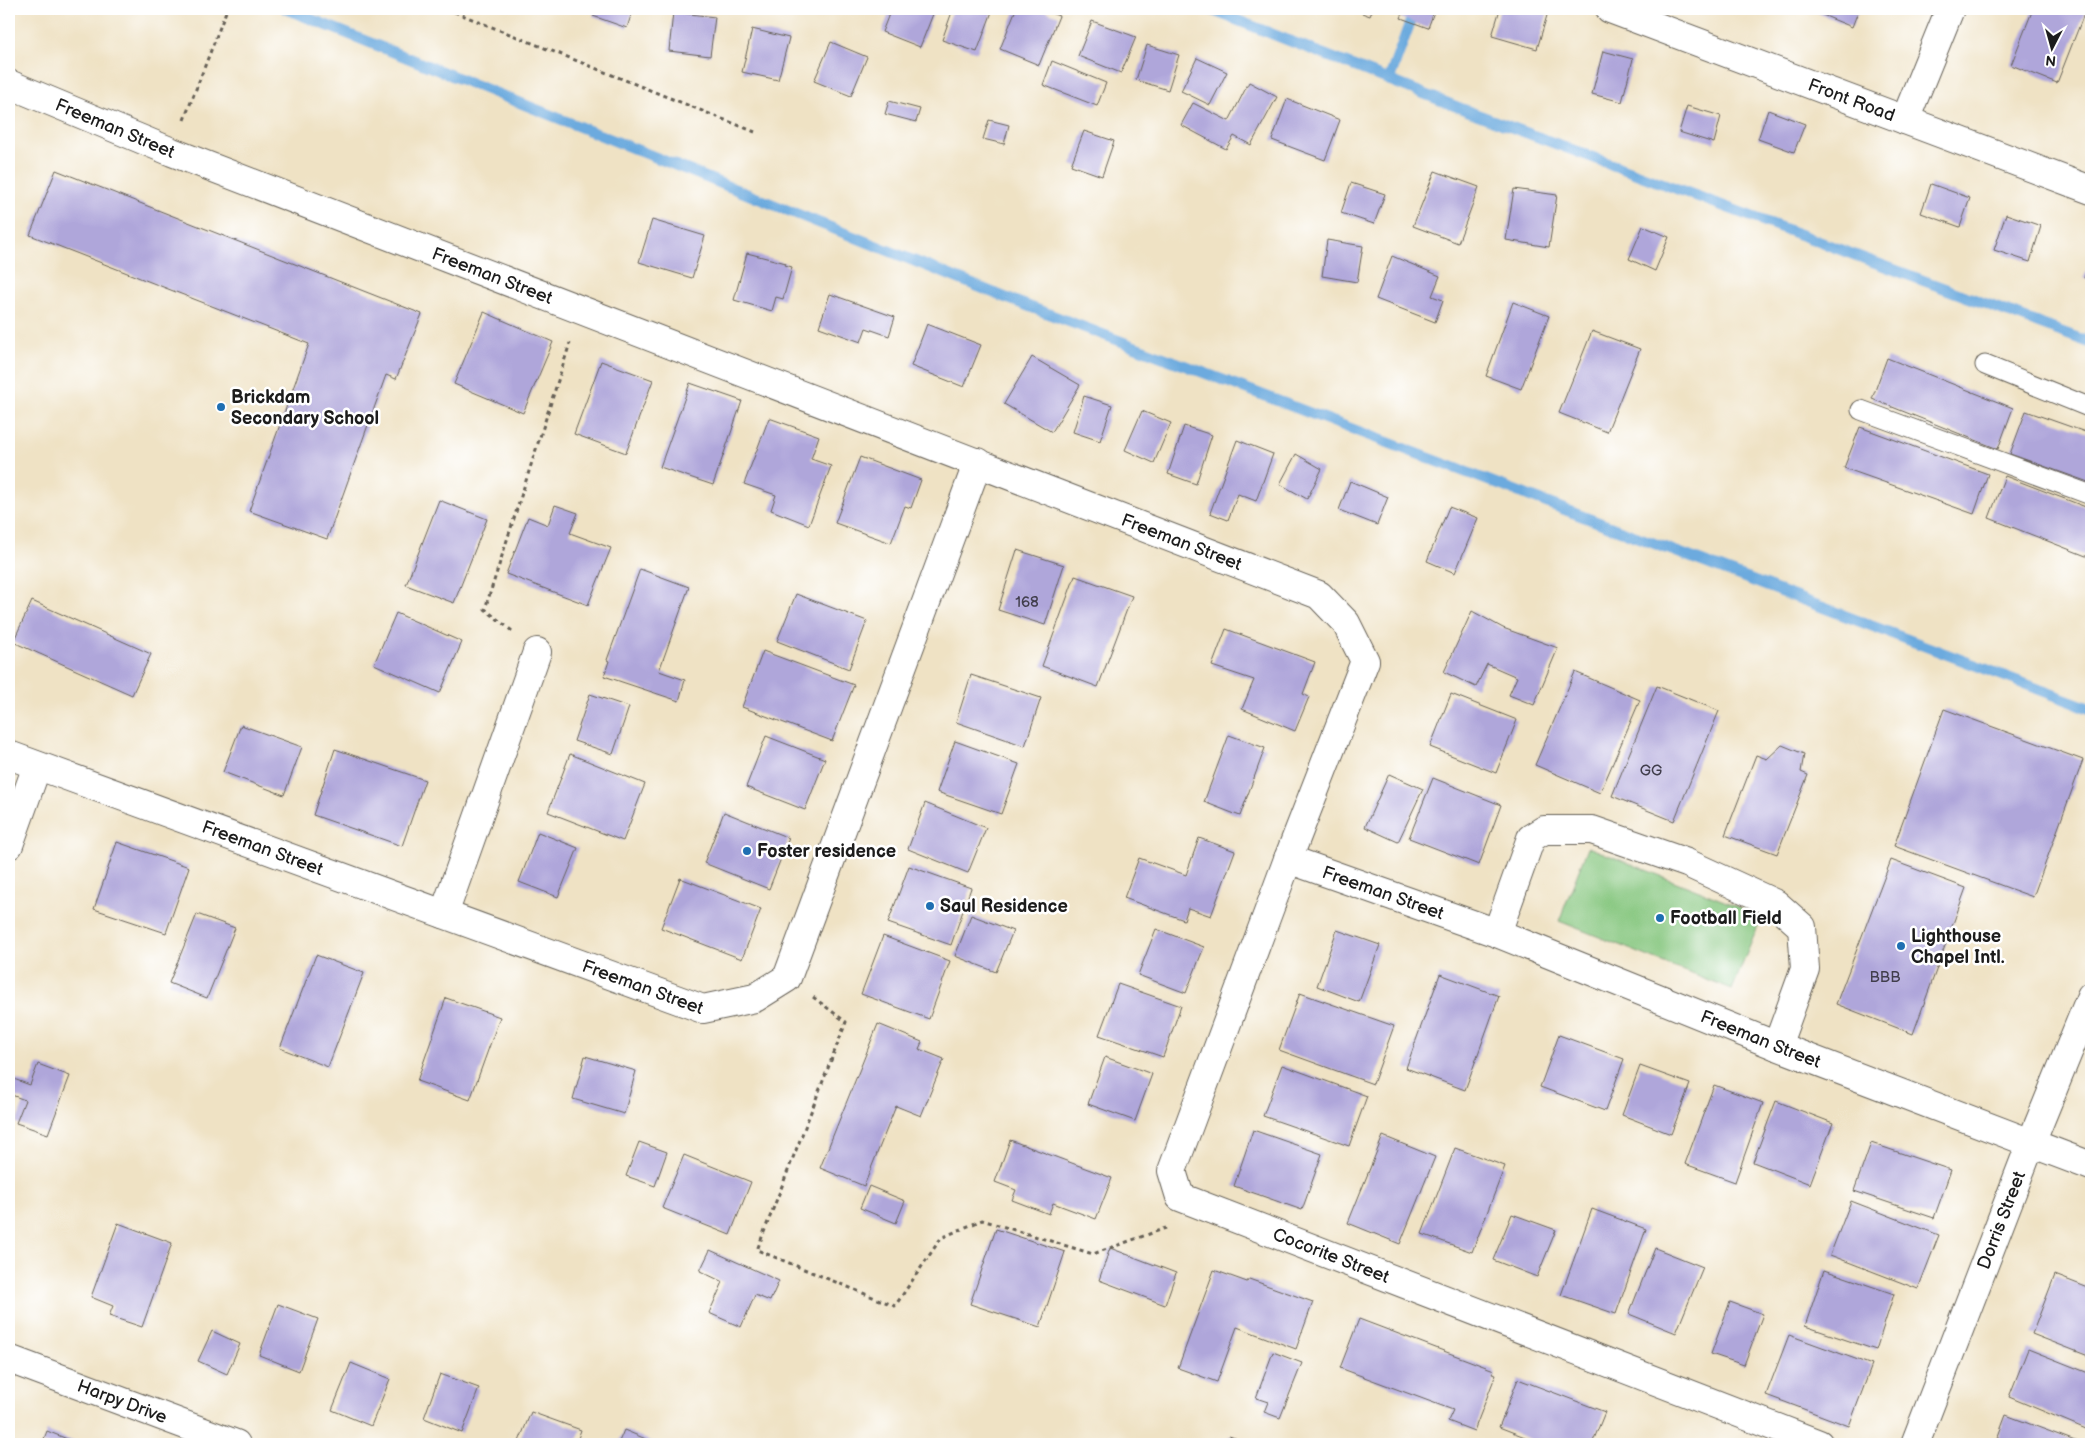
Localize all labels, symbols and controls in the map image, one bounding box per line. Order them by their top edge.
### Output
north arrow [2028,22,2078,72]
text: N [2045,51,2057,69]
street label: Front Road [1805,74,1898,126]
street label: Freeman Street [52,95,178,163]
street label: Freeman Street [429,243,556,309]
place label: Brickdam Secondary School [231,387,379,429]
marker: Brickdam Secondary School [215,401,227,413]
street label: Freeman Street [1118,510,1245,575]
house number: 168 [1015,593,1039,612]
house number: GG [1640,761,1662,780]
street label: Freeman Street [199,817,326,880]
place label: Foster residence [757,841,896,862]
marker: Foster residence [741,845,753,857]
street label: Freeman Street [1319,862,1447,925]
place label: Saul Residence [940,896,1068,917]
marker: Saul Residence [924,900,936,912]
place label: Football Field [1670,908,1782,929]
marker: Football Field [1654,912,1666,924]
place label: Lighthouse Chapel Intl. [1911,926,2005,968]
marker: Lighthouse Chapel Intl. [1895,940,1907,952]
street label: Freeman Street [579,956,707,1019]
house number: BBB [1870,968,1900,987]
street label: Freeman Street [1697,1006,1824,1073]
street label: Dorris Street [1973,1168,2030,1272]
street label: Cocorite Street [1270,1224,1393,1288]
street label: Harpy Drive [74,1376,170,1428]

